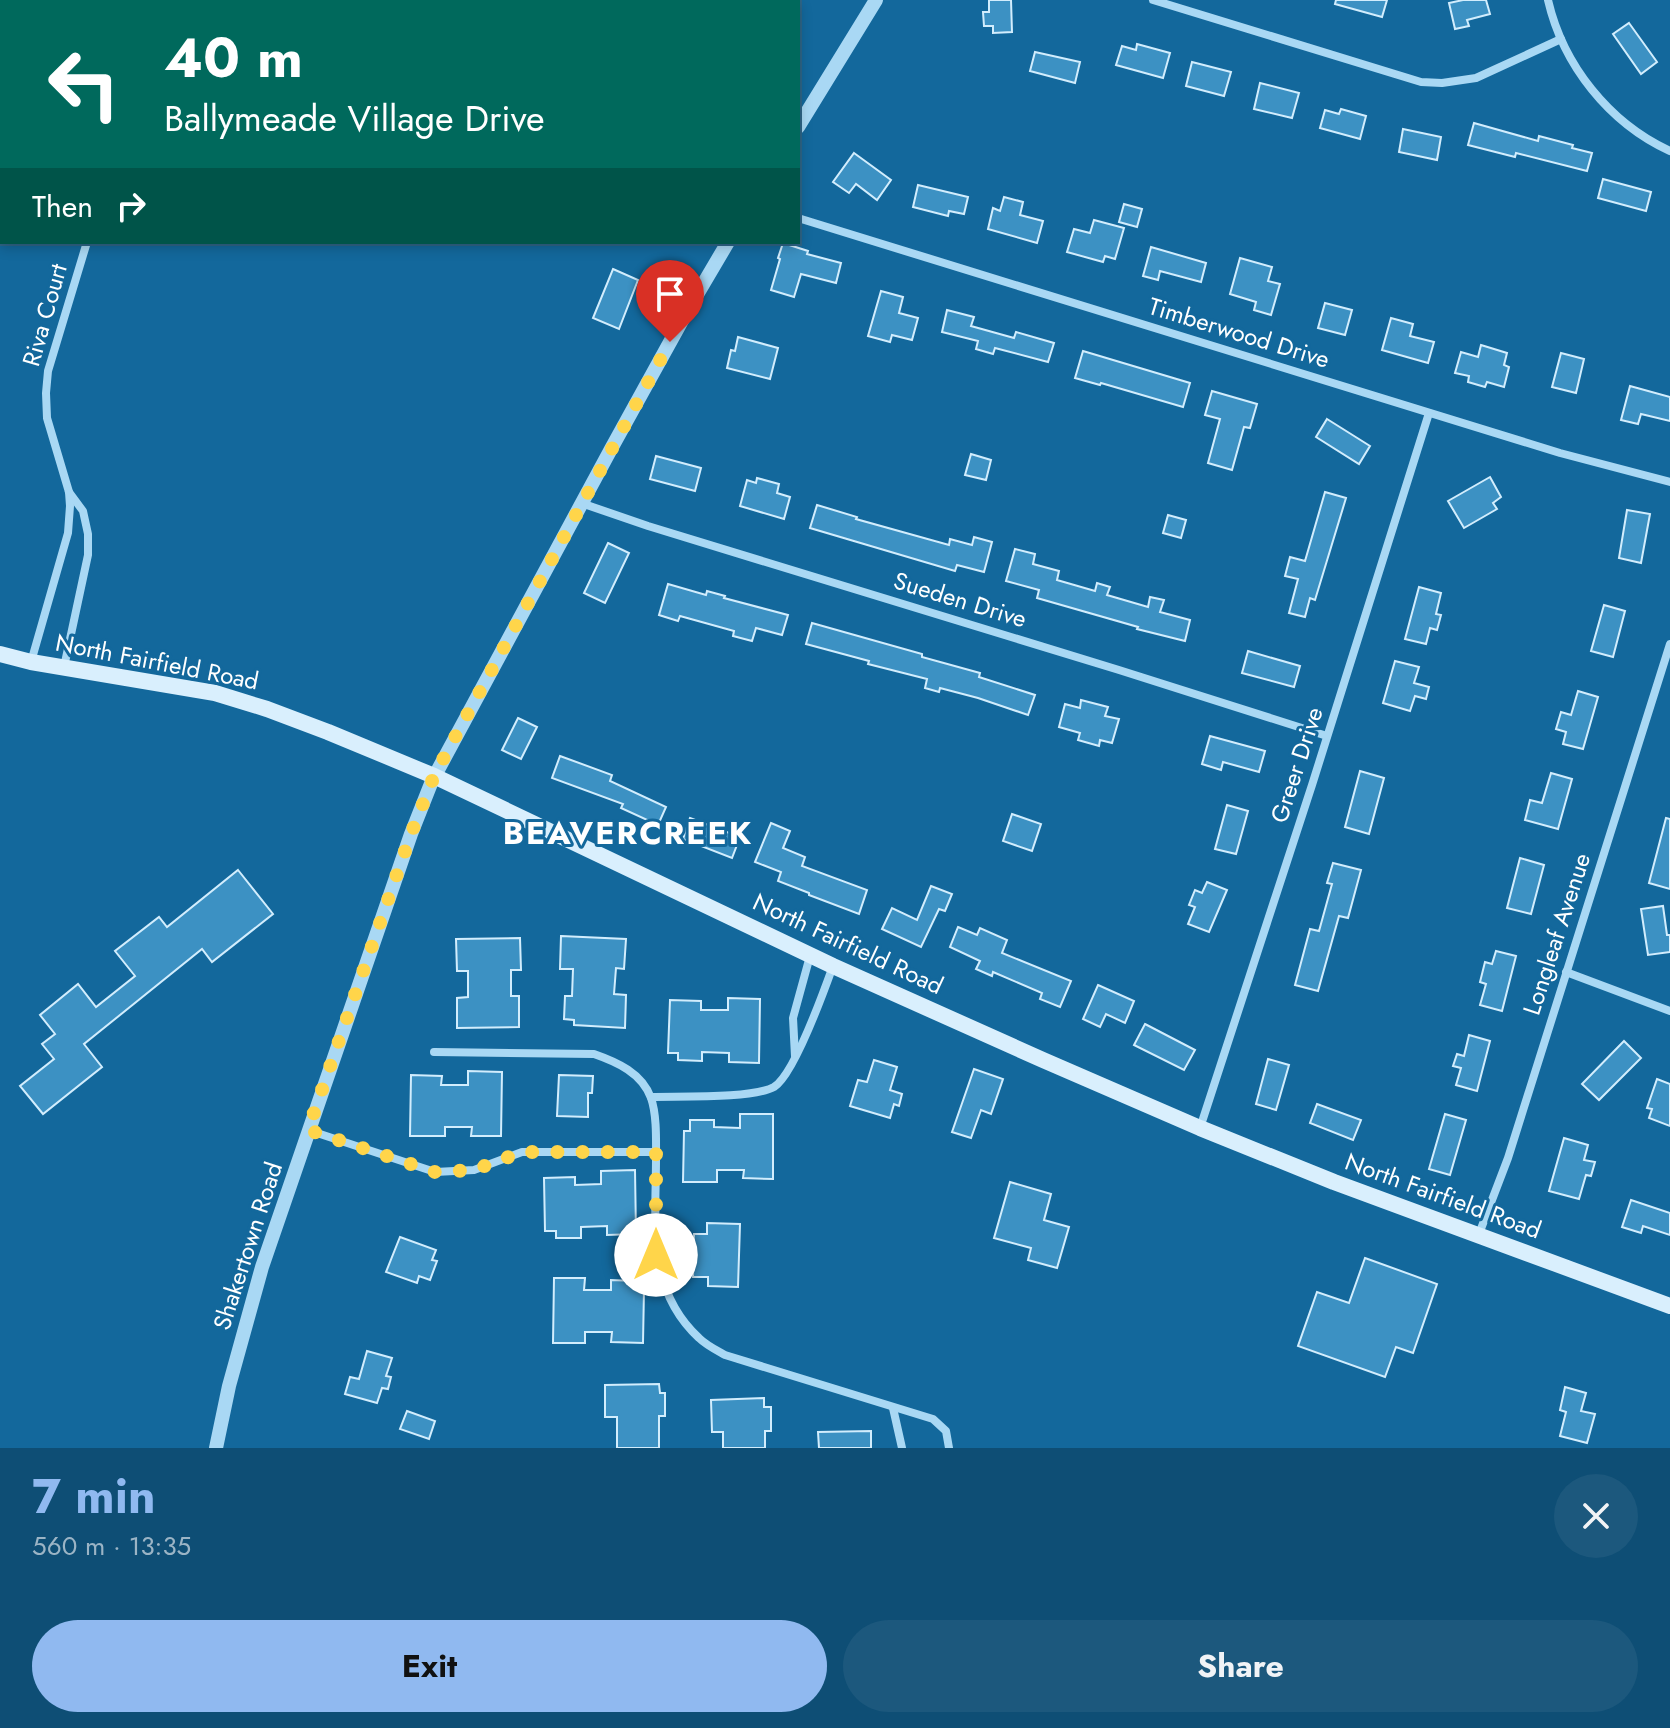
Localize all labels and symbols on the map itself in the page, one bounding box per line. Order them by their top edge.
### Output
street label: Riva Court [13,259,76,370]
pin [636,260,704,342]
street label: Timberwood Drive [1144,288,1334,377]
street label: Sueden Drive [889,563,1031,636]
street label: North Fairfield Road [52,625,262,698]
street label: Greer Drive [1261,702,1332,827]
district label: BEAVERCREEK [503,810,753,856]
street label: Longleaf Avenue [1514,848,1599,1019]
street label: North Fairfield Road [747,884,949,1003]
street label: North Fairfield Road [1340,1144,1546,1247]
street label: Shakertown Road [204,1157,291,1334]
position arrow [614,1213,698,1297]

